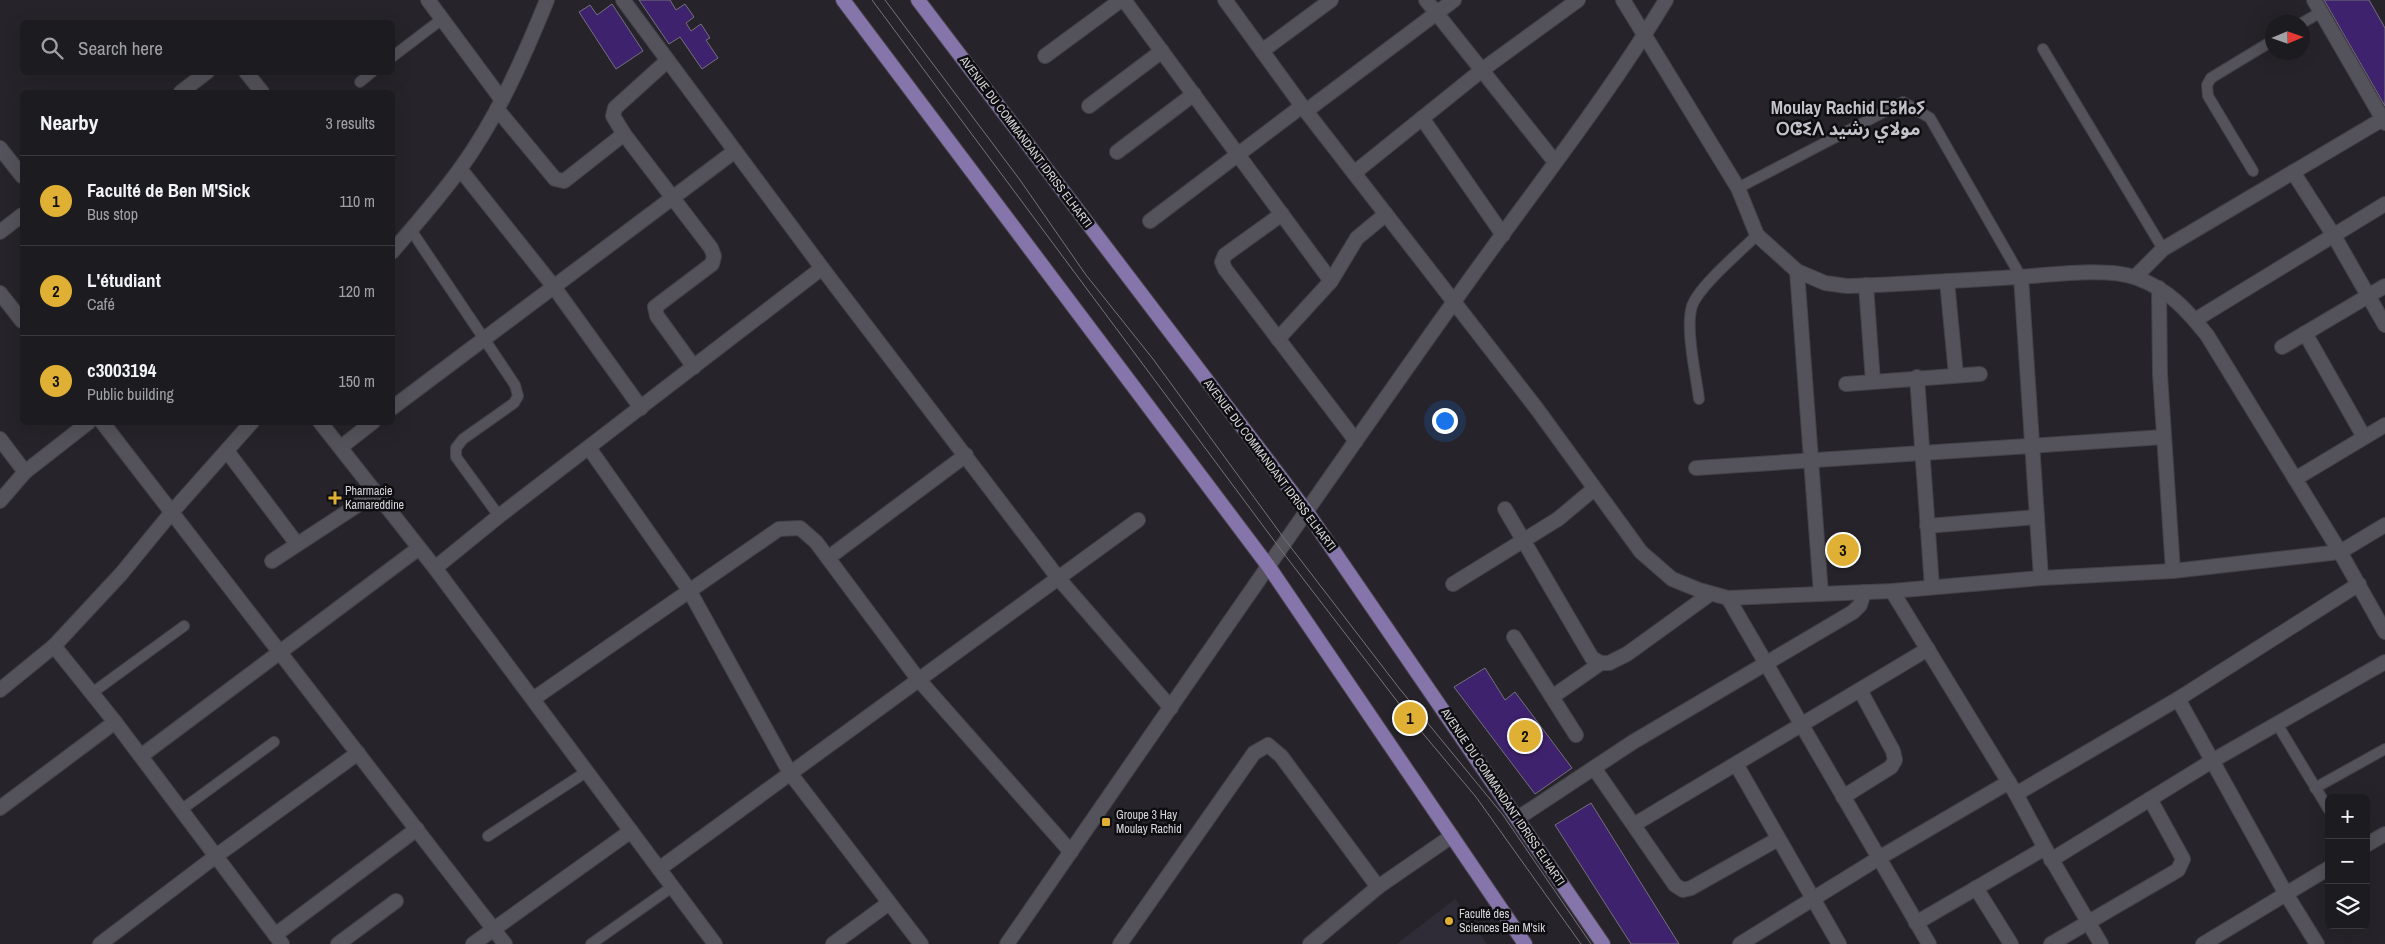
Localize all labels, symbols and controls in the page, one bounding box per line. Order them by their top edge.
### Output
north arrow [2265,15,2310,60]
search box [20,20,395,75]
icon: search [38,34,66,62]
text: Search here [78,35,163,61]
street label: AVENUE DU COMMANDANT IDRISS ELHARTI [956,52,1096,231]
district label: Moulay Rachid ⵎⵓⵍⴰⵢ ⵔⵛⵉⴷ مولاي رشيد [1771,95,1925,143]
text: Nearby [40,108,98,137]
text: 3 results [325,112,375,134]
text: Faculté de Ben M'Sick [87,177,250,203]
text: 1 [52,190,60,212]
text: 110 m [339,190,375,212]
text: Bus stop [87,203,138,225]
text: L'étudiant [87,267,161,293]
text: 2 [52,280,60,302]
text: 120 m [339,280,375,302]
text: Café [87,293,115,315]
text: c3003194 [87,357,156,383]
text: 3 [52,370,60,392]
text: 150 m [339,370,375,392]
street label: AVENUE DU COMMANDANT IDRISS ELHARTI [1200,375,1340,554]
text: Public building [87,383,174,405]
your location [1432,408,1458,434]
place label: Pharmacie Kamareddine [345,483,404,513]
marker: Pharmacie Kamareddine [329,492,341,504]
pin: 3 [1827,531,1859,569]
pin: 1 [1394,699,1426,737]
street label: AVENUE DU COMMANDANT IDRISS ELHARTI [1437,704,1568,889]
pin: 2 [1509,717,1541,755]
map controls [2325,794,2370,929]
button: + [2325,794,2370,839]
place label: Groupe 3 Hay Moulay Rachid [1116,807,1182,837]
marker: Groupe 3 Hay Moulay Rachid [1100,816,1112,828]
button: − [2325,839,2370,884]
button: layers [2325,884,2370,929]
place label: Faculté des Sciences Ben M'sik [1459,906,1545,936]
marker: Faculté des Sciences Ben M'sik [1443,915,1455,927]

